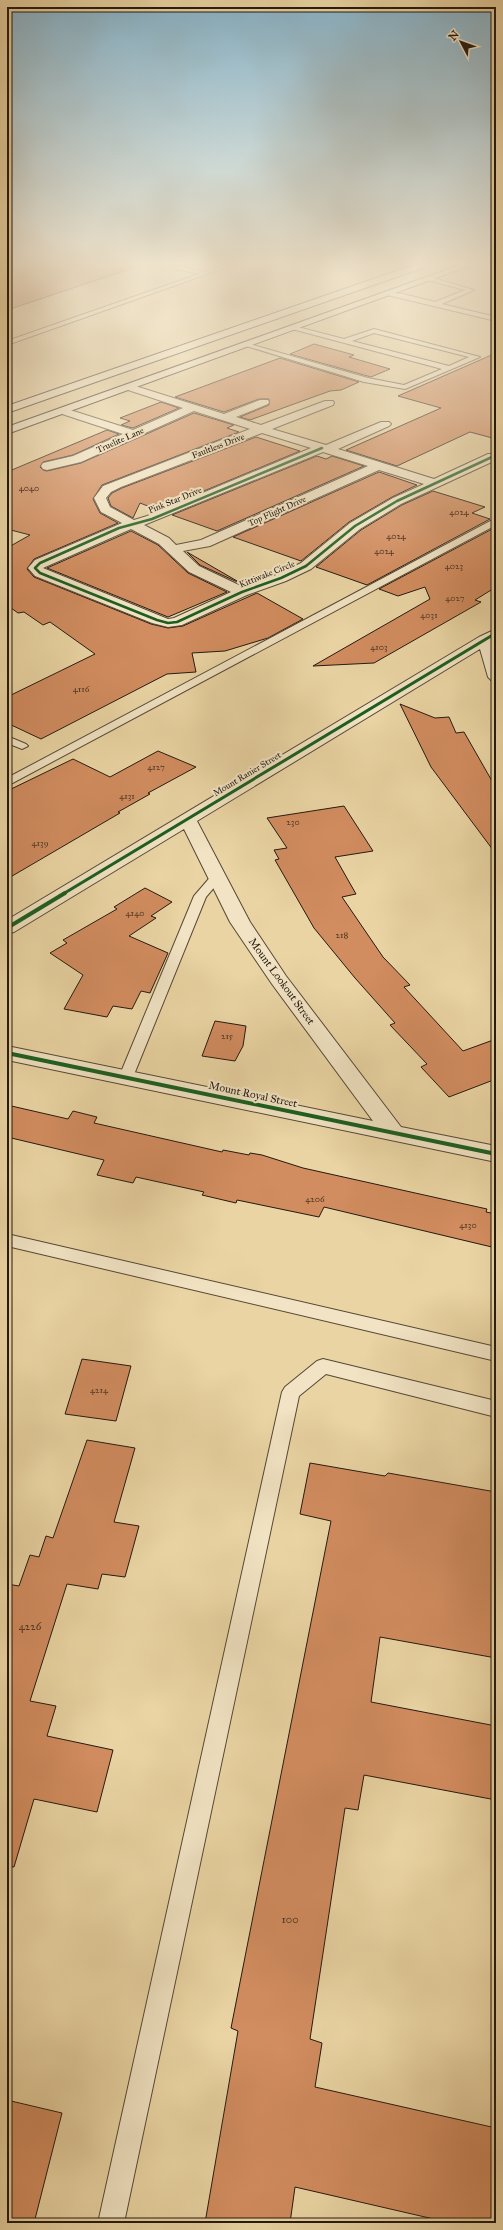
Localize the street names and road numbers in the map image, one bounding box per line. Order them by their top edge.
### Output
street label: Truelite Lane [94,424,145,455]
street label: Faultless Drive [190,430,246,461]
street label: Pink Star Drive [146,484,203,515]
street label: Top Flight Drive [246,493,308,529]
street label: Kittiwake Circle [237,557,296,590]
street label: Mount Ranier Street [211,749,283,798]
street label: Mount Lookout Street [246,935,318,1027]
street label: Mount Royal Street [207,1079,299,1110]

